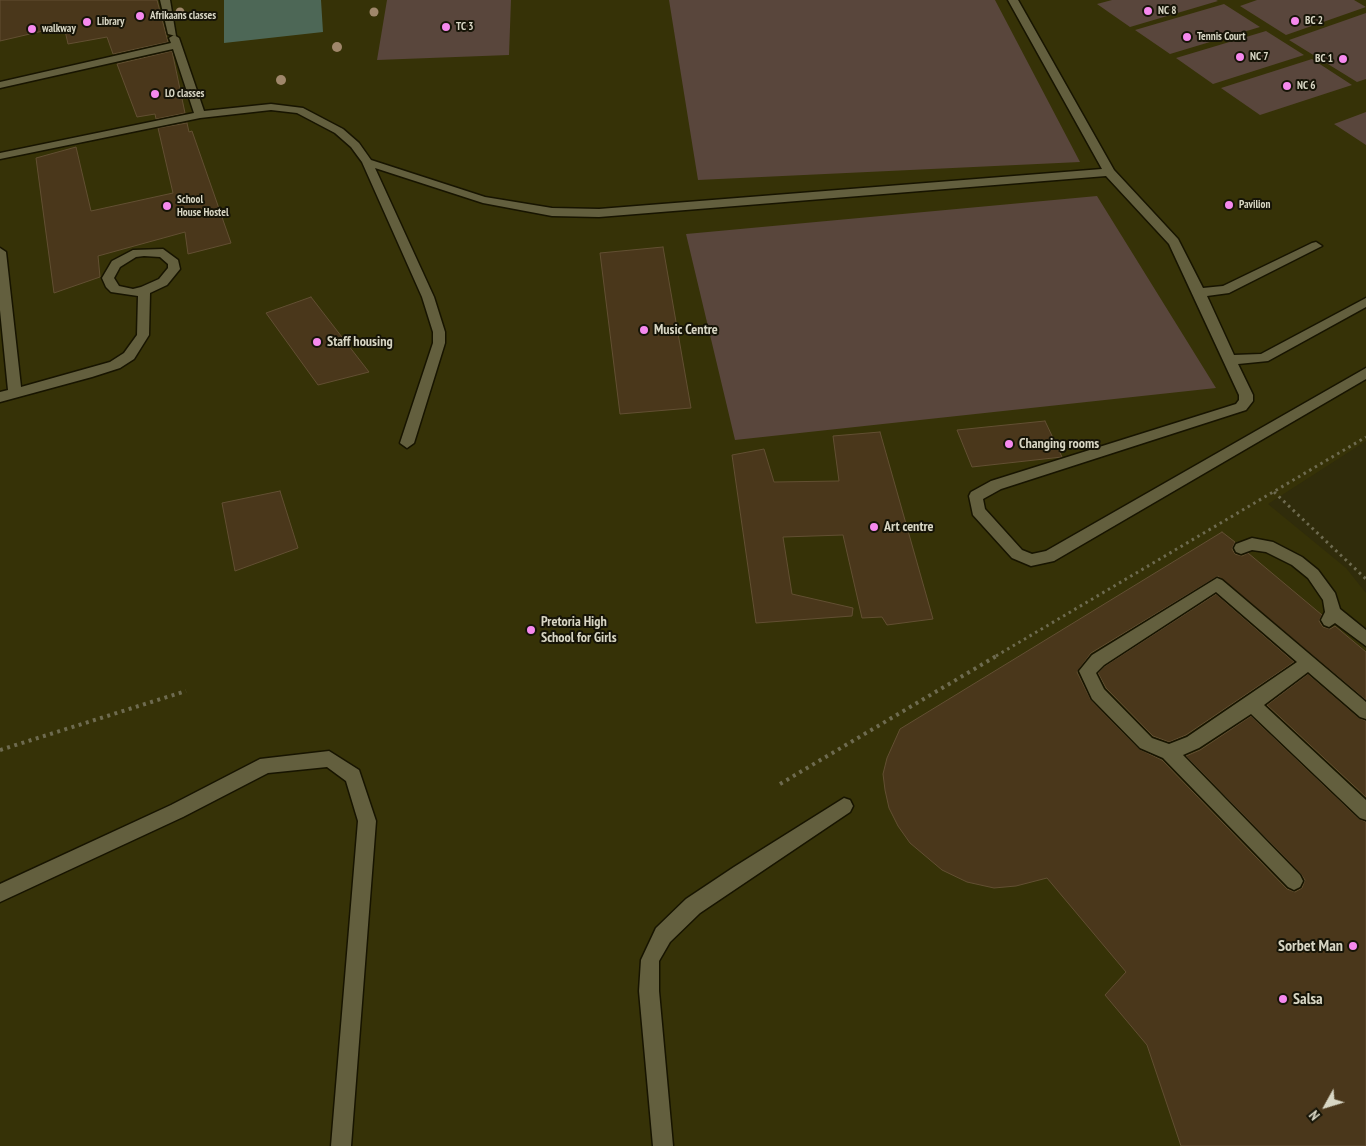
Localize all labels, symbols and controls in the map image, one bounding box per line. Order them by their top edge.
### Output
place label: NC 8 [1158,4,1176,18]
marker: NC 8 [1142,5,1154,17]
place label: Afrikaans classes [150,9,216,23]
marker: Afrikaans classes [134,10,146,22]
place label: BC 2 [1305,14,1323,28]
place label: Library [97,15,124,29]
marker: BC 2 [1289,15,1301,27]
marker: Library [81,16,93,28]
place label: TC 3 [456,20,473,34]
marker: TC 3 [440,21,452,33]
place label: walkway [42,22,76,36]
marker: walkway [26,23,38,35]
place label: Tennis Court [1197,30,1245,44]
marker: Tennis Court [1181,31,1193,43]
place label: NC 7 [1250,50,1268,64]
marker: NC 7 [1234,51,1246,63]
place label: BC 1 [1315,52,1333,66]
marker: BC 1 [1337,53,1349,65]
place label: NC 6 [1297,79,1315,93]
marker: NC 6 [1281,80,1293,92]
place label: LO classes [165,87,204,101]
marker: LO classes [149,88,161,100]
place label: School House Hostel [177,193,229,219]
place label: Pavilion [1239,198,1270,212]
marker: Pavilion [1223,199,1235,211]
marker: School House Hostel [161,200,173,212]
place label: Music Centre [654,322,718,338]
marker: Music Centre [638,324,650,336]
place label: Staff housing [327,334,393,350]
marker: Staff housing [311,336,323,348]
place label: Changing rooms [1019,436,1099,452]
marker: Changing rooms [1003,438,1015,450]
place label: Art centre [884,519,934,535]
marker: Art centre [868,521,880,533]
place label: Pretoria High School for Girls [541,614,617,646]
marker: Pretoria High School for Girls [525,624,537,636]
place label: Sorbet Man [1278,936,1343,956]
marker: Sorbet Man [1347,940,1359,952]
place label: Salsa [1293,989,1323,1009]
marker: Salsa [1277,993,1289,1005]
north arrow [1301,1081,1351,1131]
text: N [1305,1107,1324,1124]

